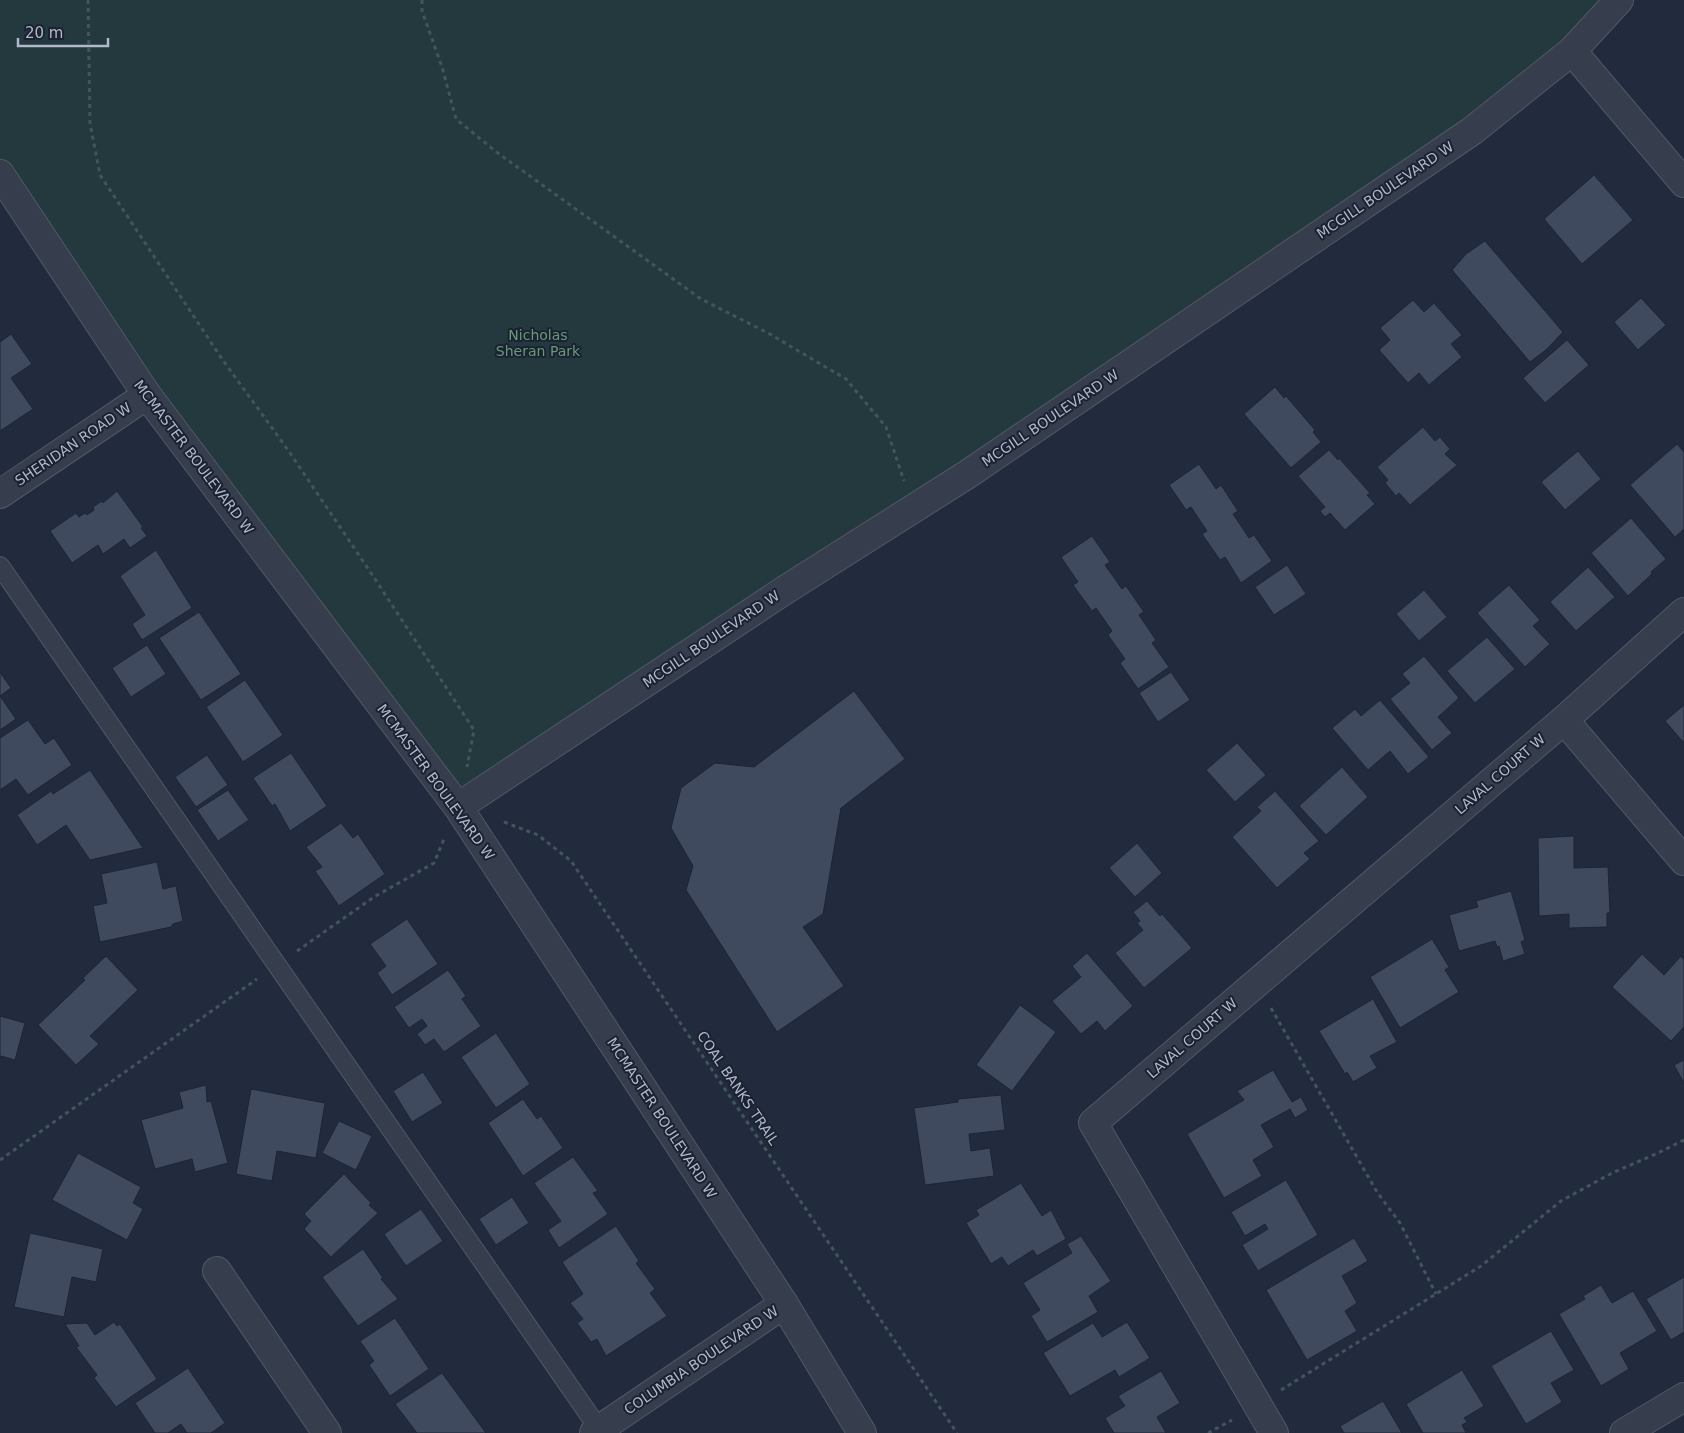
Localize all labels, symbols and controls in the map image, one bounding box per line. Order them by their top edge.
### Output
scale bar [18,15,108,47]
text: 20 m [25,24,63,42]
street label: MCGILL BOULEVARD W [1314,138,1456,242]
park label: Nicholas Sheran Park [496,327,581,359]
street label: MCGILL BOULEVARD W [979,366,1121,470]
street label: MCMASTER BOULEVARD W [131,377,257,537]
street label: SHERIDAN ROAD W [12,399,134,489]
street label: MCGILL BOULEVARD W [640,587,782,691]
street label: MCMASTER BOULEVARD W [374,701,498,863]
street label: LAVAL COURT W [1452,730,1548,817]
street label: LAVAL COURT W [1144,994,1240,1081]
street label: COAL BANKS TRAIL [694,1028,782,1148]
street label: MCMASTER BOULEVARD W [604,1035,720,1201]
street label: COLUMBIA BOULEVARD W [621,1302,781,1418]

